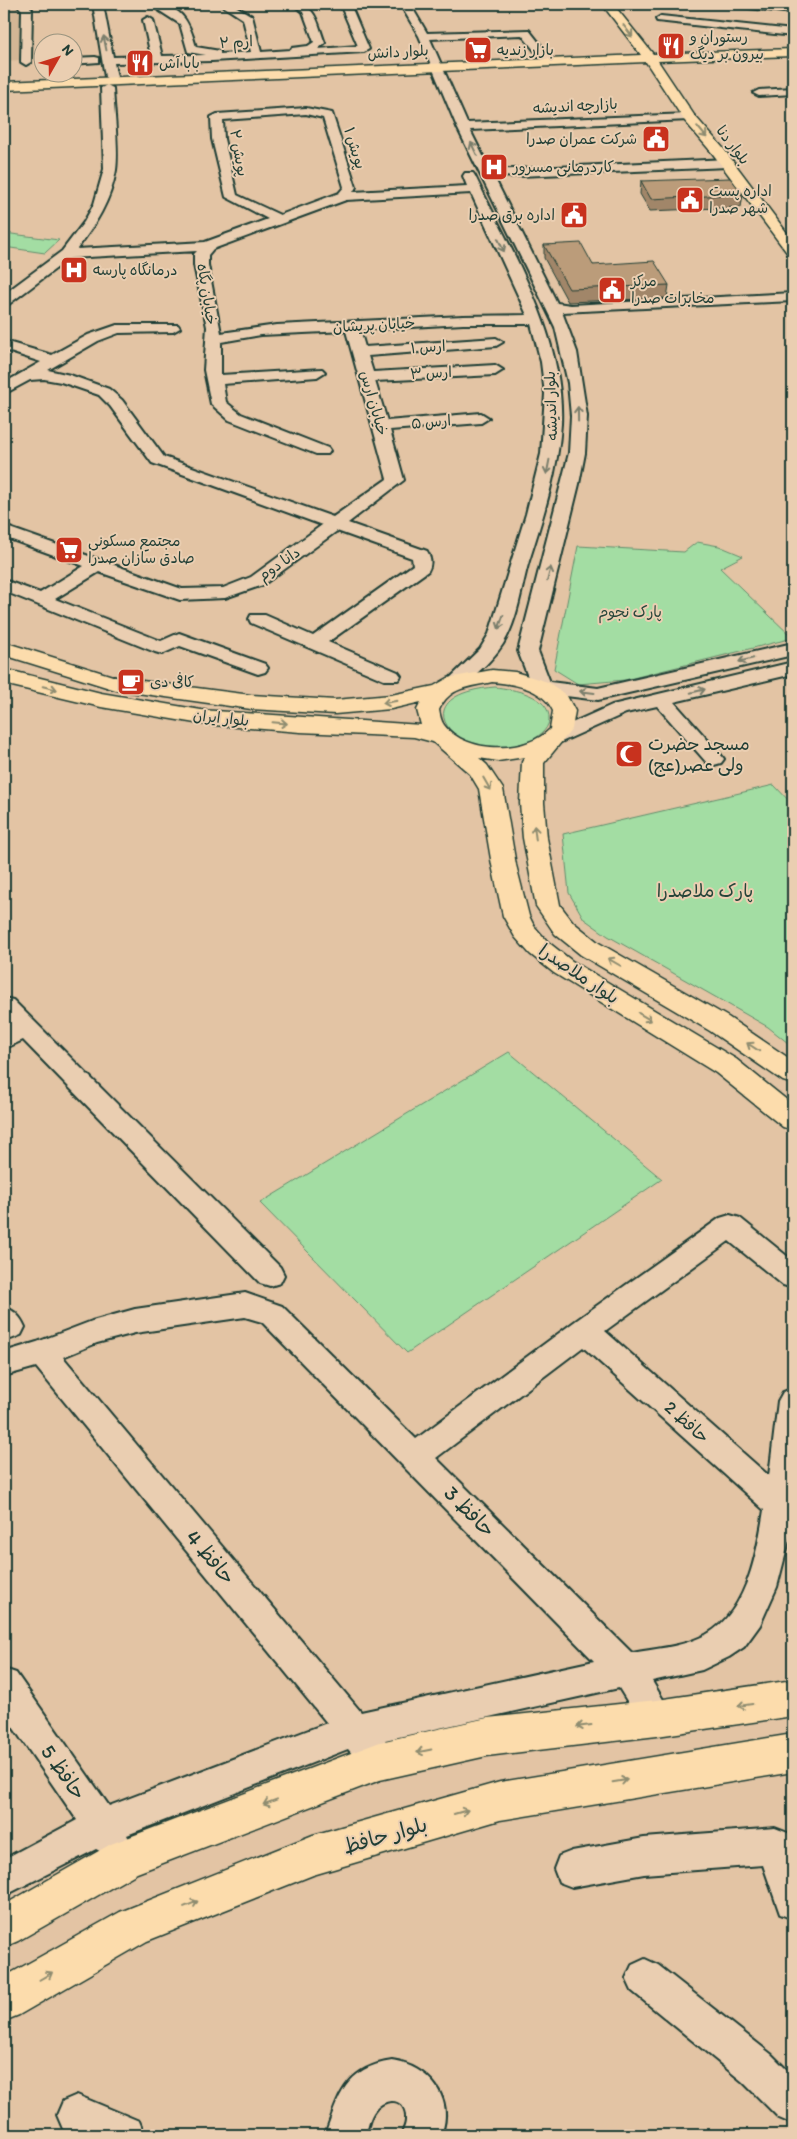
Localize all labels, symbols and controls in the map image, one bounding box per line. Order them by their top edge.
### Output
one-way arrow [623,24,634,37]
place label: رستوران و بیرون بر دیگ [689,28,764,63]
restaurant icon: رستوران و بیرون بر دیگ [656,31,686,61]
north arrow [32,32,82,82]
street label: ارم ۲ [219,32,253,54]
one-way arrow [100,35,109,51]
supermarket icon: بازار زندیه [463,35,493,65]
text: N [58,41,77,59]
street label: بلوار دانش [367,41,429,63]
place label: بازار زندیه [497,41,554,59]
restaurant icon: بابا آش [125,48,155,78]
place label: بابا آش [159,54,200,72]
street label: بازارچه اندیشه [532,95,618,118]
street label: بلوار دنا [712,122,754,168]
public building icon: شرکت عمران صدرا [641,124,671,154]
street label: پویش ۱ [339,125,370,171]
one-way arrow [697,125,708,138]
street label: پویش ۲ [225,128,252,178]
place label: شرکت عمران صدرا [526,130,637,148]
one-way arrow [469,141,479,156]
hospital icon: کاردرمانی مسرور [479,152,509,182]
place label: کاردرمانی مسرور [512,158,614,177]
place label: اداره پست شهر صدرا [709,182,772,217]
public building icon: اداره پست شهر صدرا [675,185,705,215]
public building icon: اداره برق صدرا [559,200,589,230]
place label: اداره برق صدرا [468,206,555,224]
one-way arrow [497,237,506,252]
hospital icon: درمانگاه پارسه [59,255,89,285]
place label: درمانگاه پارسه [93,261,177,280]
street label: خیابان پگاه [192,262,221,326]
place label: مرکز مخابرات صدرا [629,272,714,307]
public building icon: مرکز مخابرات صدرا [597,275,627,305]
street label: خیابان پریشان [332,314,416,337]
street label: ارس ۱ [410,337,446,357]
street label: ارس ۳ [410,363,452,383]
street label: خیابان ارس [356,368,392,438]
street label: بلوار اندیشه [541,371,561,441]
one-way arrow [573,407,583,423]
street label: ارس ۵ [410,411,452,433]
one-way arrow [543,459,553,475]
place label: مجتمع مسکونی صادق سازان صدرا [88,532,195,567]
supermarket icon: مجتمع مسکونی صادق سازان صدرا [54,535,84,565]
street label: دانا دوم [255,543,305,587]
one-way arrow [545,566,554,582]
park label: پارک نجوم [598,603,662,624]
one-way arrow [496,614,505,630]
one-way arrow [738,656,754,665]
cafe icon: کافی دی [116,667,146,697]
place label: کافی دی [150,672,194,691]
one-way arrow [42,684,58,693]
one-way arrow [689,686,705,695]
one-way arrow [579,687,595,697]
one-way arrow [383,697,399,707]
street label: بلوار ایران [192,706,250,730]
one-way arrow [272,718,288,728]
place label: مسجد حضرت ولی عصر(عج) [648,733,750,777]
mosque icon: مسجد حضرت ولی عصر(عج) [614,739,644,769]
one-way arrow [483,776,493,790]
one-way arrow [530,825,540,841]
park label: پارک ملاصدرا [657,880,753,903]
street label: بلوار ملاصدرا [535,939,623,1009]
one-way arrow [608,957,622,967]
one-way arrow [638,1012,652,1022]
one-way arrow [746,1042,760,1052]
street label: حافظ 2 [660,1396,714,1448]
street label: حافظ 3 [439,1480,501,1542]
street label: حافظ 4 [181,1525,241,1589]
one-way arrow [737,1700,753,1710]
one-way arrow [576,1721,592,1731]
street label: حافظ 5 [36,1739,92,1805]
one-way arrow [416,1747,432,1756]
one-way arrow [612,1776,628,1786]
one-way arrow [263,1798,278,1808]
one-way arrow [453,1807,469,1817]
street label: بلوار حافظ [340,1811,430,1860]
one-way arrow [183,1898,198,1908]
one-way arrow [39,1971,54,1981]

